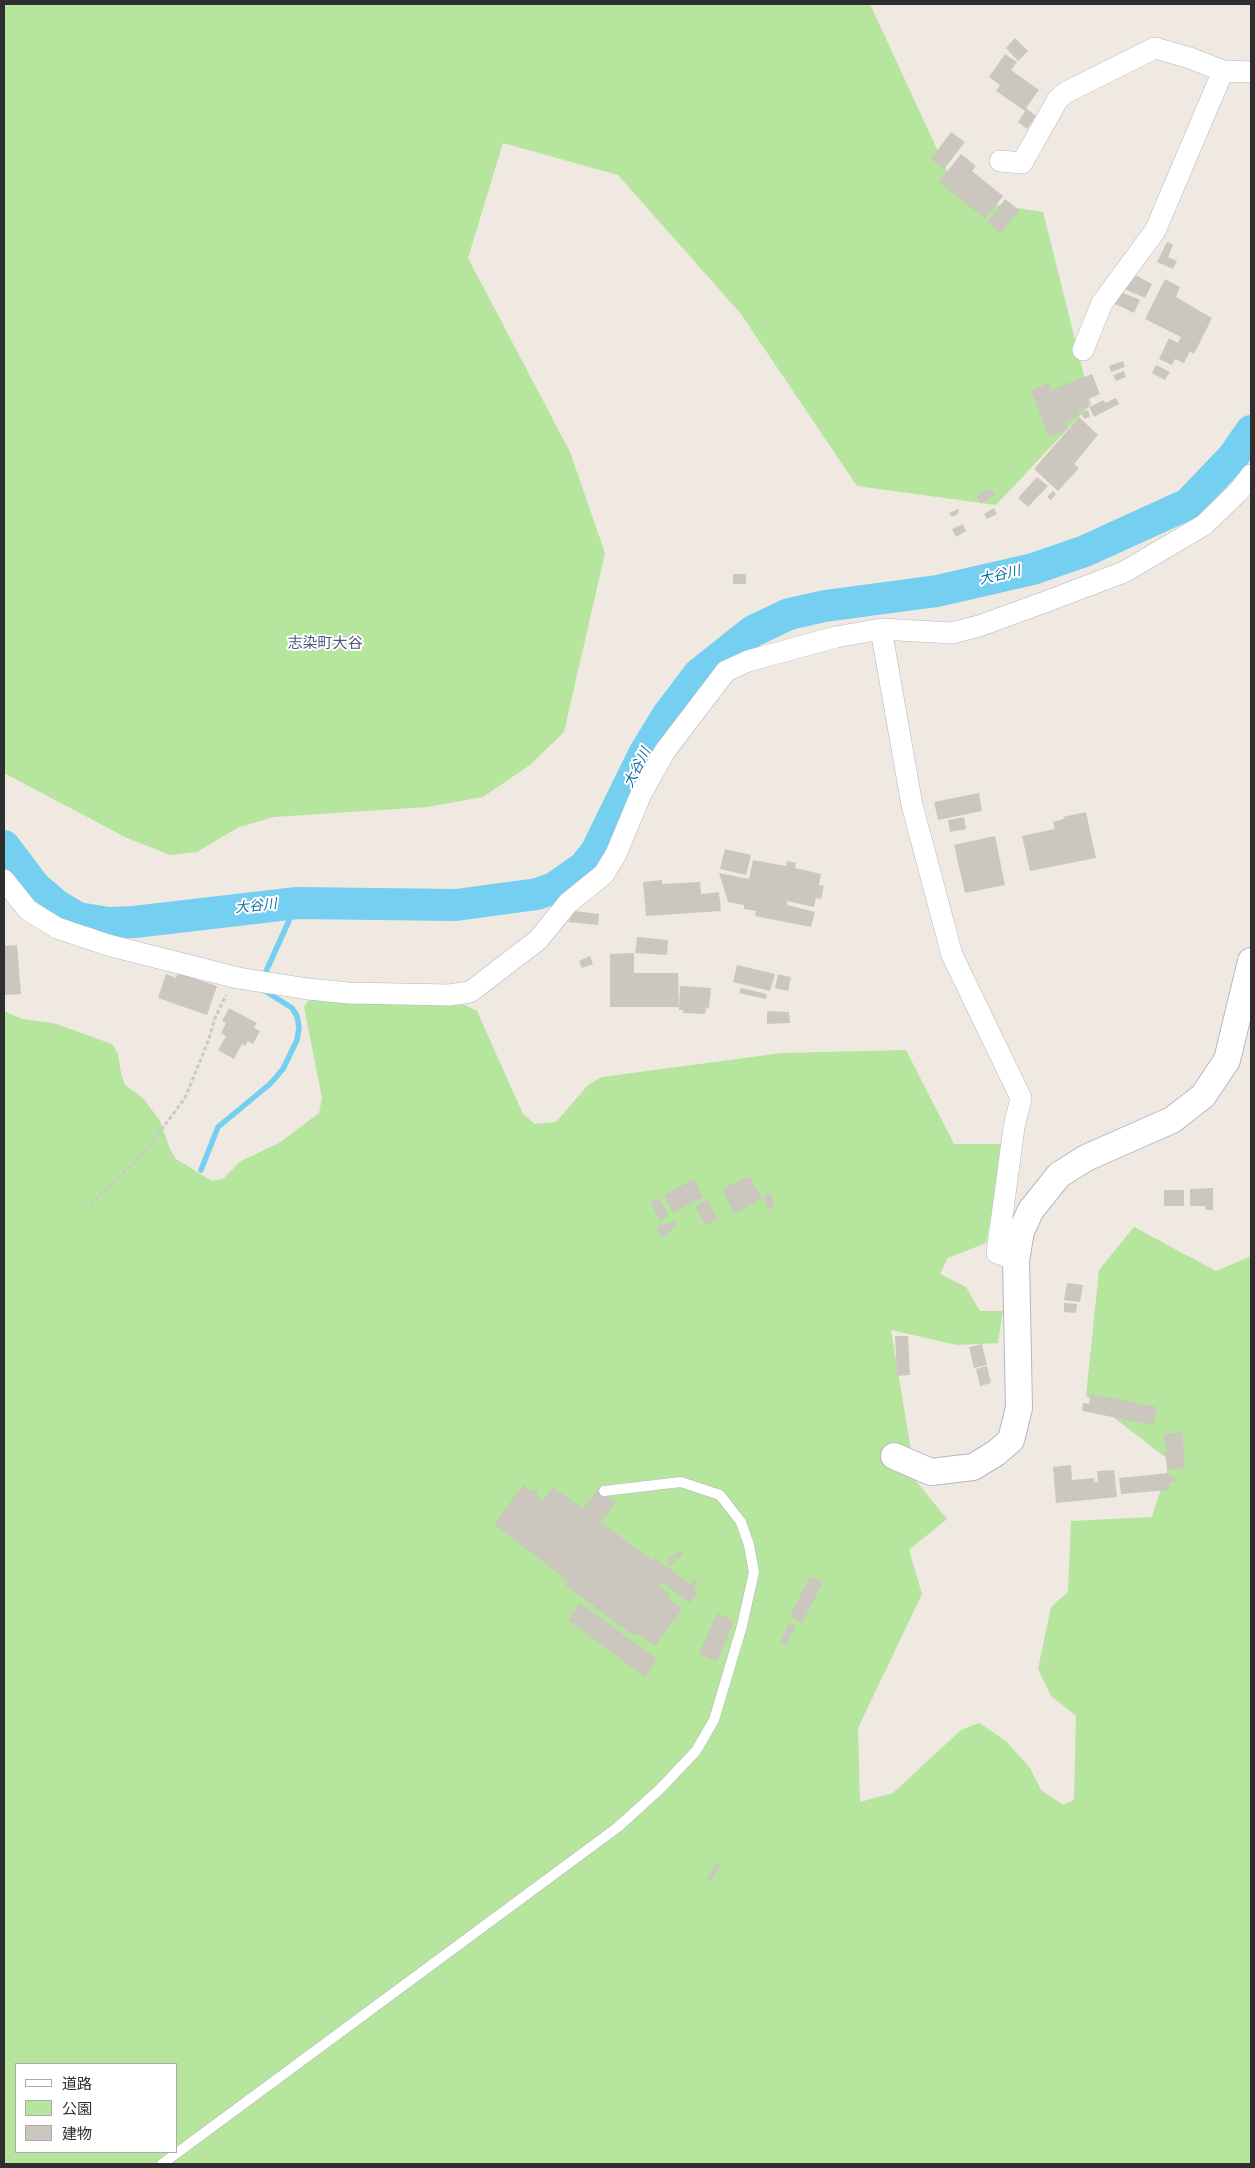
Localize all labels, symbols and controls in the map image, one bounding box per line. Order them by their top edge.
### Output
water label: 大谷川 [978,563,1022,589]
district label: 志染町大谷 [288,635,362,653]
water label: 大谷川 [621,745,655,791]
water label: 大谷川 [234,896,278,918]
legend [15,2063,178,2153]
text: 道路 [62,2074,92,2094]
text: 公園 [62,2099,92,2119]
text: 建物 [62,2124,92,2144]

